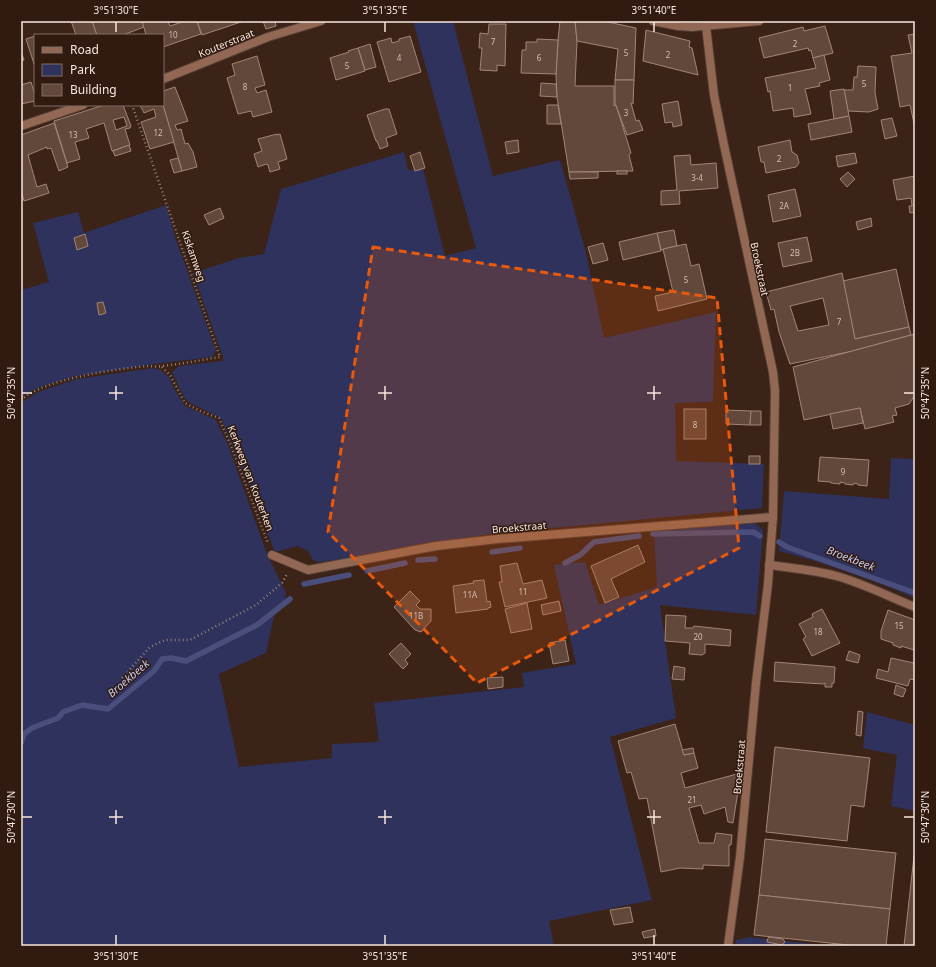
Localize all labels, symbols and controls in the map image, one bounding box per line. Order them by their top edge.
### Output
text: 3°51'30"E [94,3,138,17]
text: 3°51'35"E [363,3,407,17]
text: 3°51'40"E [632,3,676,17]
street label: Kouterstraat [196,25,256,61]
house number: 10 [168,29,178,40]
legend [34,34,164,106]
house number: 7 [491,36,496,47]
house number: 2 [793,38,798,49]
text: Road [70,41,99,58]
house number: 5 [624,47,629,58]
house number: 2 [666,49,671,60]
house number: 4 [397,52,402,63]
house number: 6 [537,52,542,63]
house number: 5 [345,60,350,71]
text: Park [70,61,96,78]
house number: 5 [862,78,867,89]
text: Building [70,81,117,98]
house number: 8 [243,81,248,92]
house number: 1 [788,82,792,93]
house number: 3 [624,107,629,118]
house number: 12 [153,127,163,138]
house number: 13 [68,129,78,140]
house number: 2 [777,153,782,164]
house number: 3-4 [691,172,703,183]
house number: 2A [779,200,790,211]
street label: Kiskamweg [179,228,209,284]
street label: Broekstraat [747,241,773,298]
house number: 2B [790,247,800,258]
house number: 5 [684,274,689,285]
house number: 7 [837,316,842,327]
text: 50°47'35"N [4,367,18,419]
text: 50°47'35"N [918,367,932,419]
house number: 8 [693,419,698,430]
street label: Kerkweg van Kouterken [224,423,278,533]
house number: 9 [841,466,846,477]
street label: Broekstraat [491,518,547,536]
water label: Broekbeek [825,542,878,574]
house number: 11 [518,586,528,597]
house number: 11A [463,589,478,600]
house number: 11B [409,610,423,621]
house number: 15 [894,620,904,631]
house number: 18 [813,626,823,637]
house number: 20 [693,631,703,642]
water label: Broekbeek [104,655,152,700]
street label: Broekstraat [730,739,748,795]
text: 50°47'30"N [4,791,18,843]
text: 50°47'30"N [918,791,932,843]
house number: 21 [687,794,697,805]
text: 3°51'30"E [94,949,138,963]
text: 3°51'35"E [363,949,407,963]
text: 3°51'40"E [632,949,676,963]

